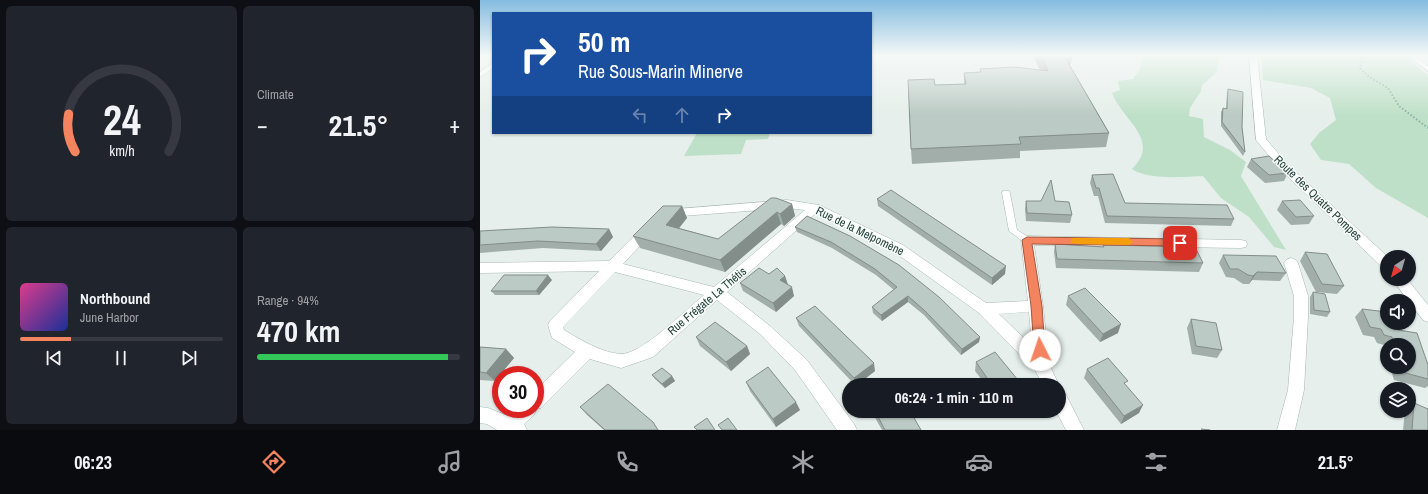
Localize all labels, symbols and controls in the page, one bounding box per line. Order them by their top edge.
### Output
text: 50 m [578,23,630,61]
icon: right [512,28,564,80]
text: Rue Sous-Marin Minerve [578,59,743,84]
text: Climate [257,86,294,103]
text: 24 [103,91,140,147]
icon: left [629,104,651,126]
icon: ahead [671,104,693,126]
icon: right [713,104,735,126]
text: 21.5° [329,105,388,145]
text: − [257,110,268,140]
text: + [449,110,460,140]
text: km/h [109,140,134,159]
street label: Route des Quatre Pompes [1271,152,1366,244]
street label: Rue de la Melpomène [813,203,907,259]
pin [1163,226,1197,260]
icon: arrive [1169,232,1191,254]
north arrow [1380,250,1416,286]
map controls [1380,250,1416,418]
street label: Rue Frégate La Thétis [664,263,750,339]
text: Northbound [80,288,150,309]
text: Range · 94% [257,292,319,309]
button: sound [1380,294,1416,330]
text: June Harbor [80,309,139,326]
text: 470 km [257,311,340,351]
position arrow [1019,329,1061,371]
button: search [1380,338,1416,374]
icon: previous [43,347,65,369]
icon: pause [110,347,132,369]
icon: next [178,347,200,369]
speed limit sign: 30 [492,366,544,418]
button: layers [1380,382,1416,418]
text: 06:24 · 1 min · 110 m [895,387,1013,408]
icon: directions [260,448,288,476]
icon: music [436,448,464,476]
icon: phone [613,448,641,476]
icon: climate [789,448,817,476]
icon: car [965,448,993,476]
icon: filters [1142,448,1170,476]
text: 06:23 [74,450,112,475]
text: 21.5° [1318,450,1354,475]

